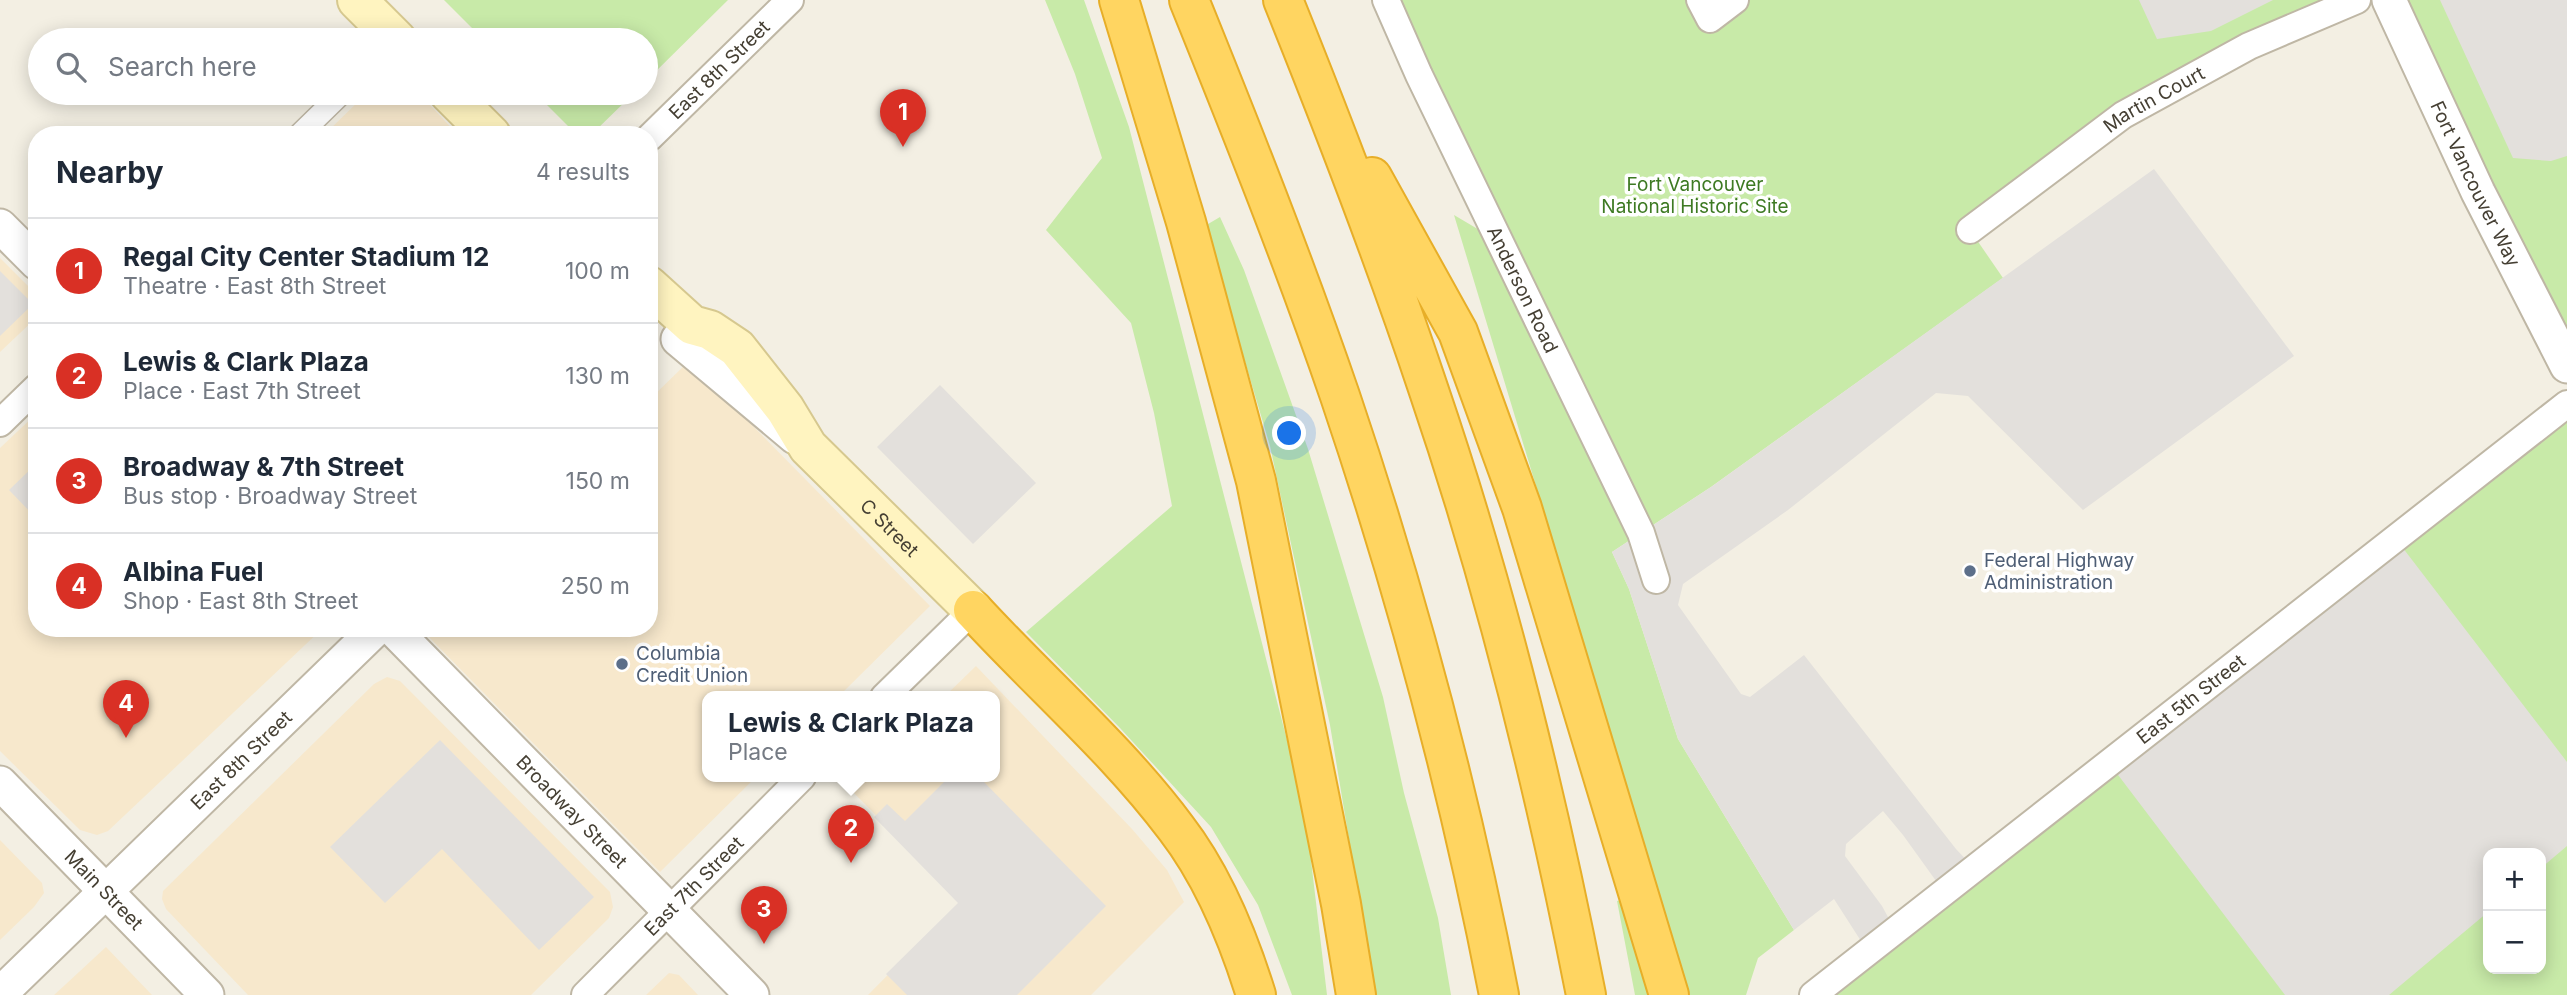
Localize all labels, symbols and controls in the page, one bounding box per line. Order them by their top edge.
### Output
street label: East 8th Street [664,15,774,124]
search box [28,28,658,105]
icon: search [52,48,90,86]
text: Search here [108,51,257,82]
street label: Martin Court [2099,61,2208,137]
pin: 1 [880,89,926,147]
street label: Fort Vancouver Way [2426,97,2526,270]
text: Nearby [56,154,164,190]
text: 4 results [536,158,630,186]
park label: Fort Vancouver National Historic Site [1601,173,1789,218]
street label: Anderson Road [1482,222,1563,356]
text: Regal City Center Stadium 12 [123,241,489,272]
text: 1 [74,257,84,285]
text: 100 m [565,257,630,285]
text: Theatre · East 8th Street [123,272,386,300]
text: Lewis & Clark Plaza [123,346,369,377]
text: 2 [72,362,86,390]
text: 130 m [565,362,630,390]
text: Place · East 7th Street [123,377,361,405]
your location [1272,416,1306,450]
text: Broadway & 7th Street [123,451,404,482]
text: 3 [72,467,86,495]
text: 150 m [566,467,630,495]
text: Bus stop · Broadway Street [123,482,417,510]
street label: C Street [856,494,924,561]
place label: Federal Highway Administration [1984,549,2135,594]
text: Albina Fuel [123,556,263,587]
marker: Federal Highway Administration [1962,563,1978,579]
text: 4 [71,572,87,600]
text: 250 m [561,572,630,600]
text: Shop · East 8th Street [123,587,358,615]
place label: Columbia Credit Union [636,642,748,687]
street label: East 5th Street [2132,649,2250,749]
marker: Columbia Credit Union [614,656,630,672]
pin: 4 [103,680,149,738]
popup [702,691,1000,782]
street label: East 8th Street [186,706,296,814]
text: Lewis & Clark Plaza [728,707,974,738]
text: Place [728,738,788,766]
street label: Broadway Street [512,750,632,873]
pin: 2 [828,805,874,863]
street label: East 7th Street [639,831,748,940]
street label: Main Street [60,845,148,934]
map controls [2483,848,2546,974]
button: + [2483,848,2546,911]
pin: 3 [741,886,787,944]
button: − [2483,911,2546,974]

